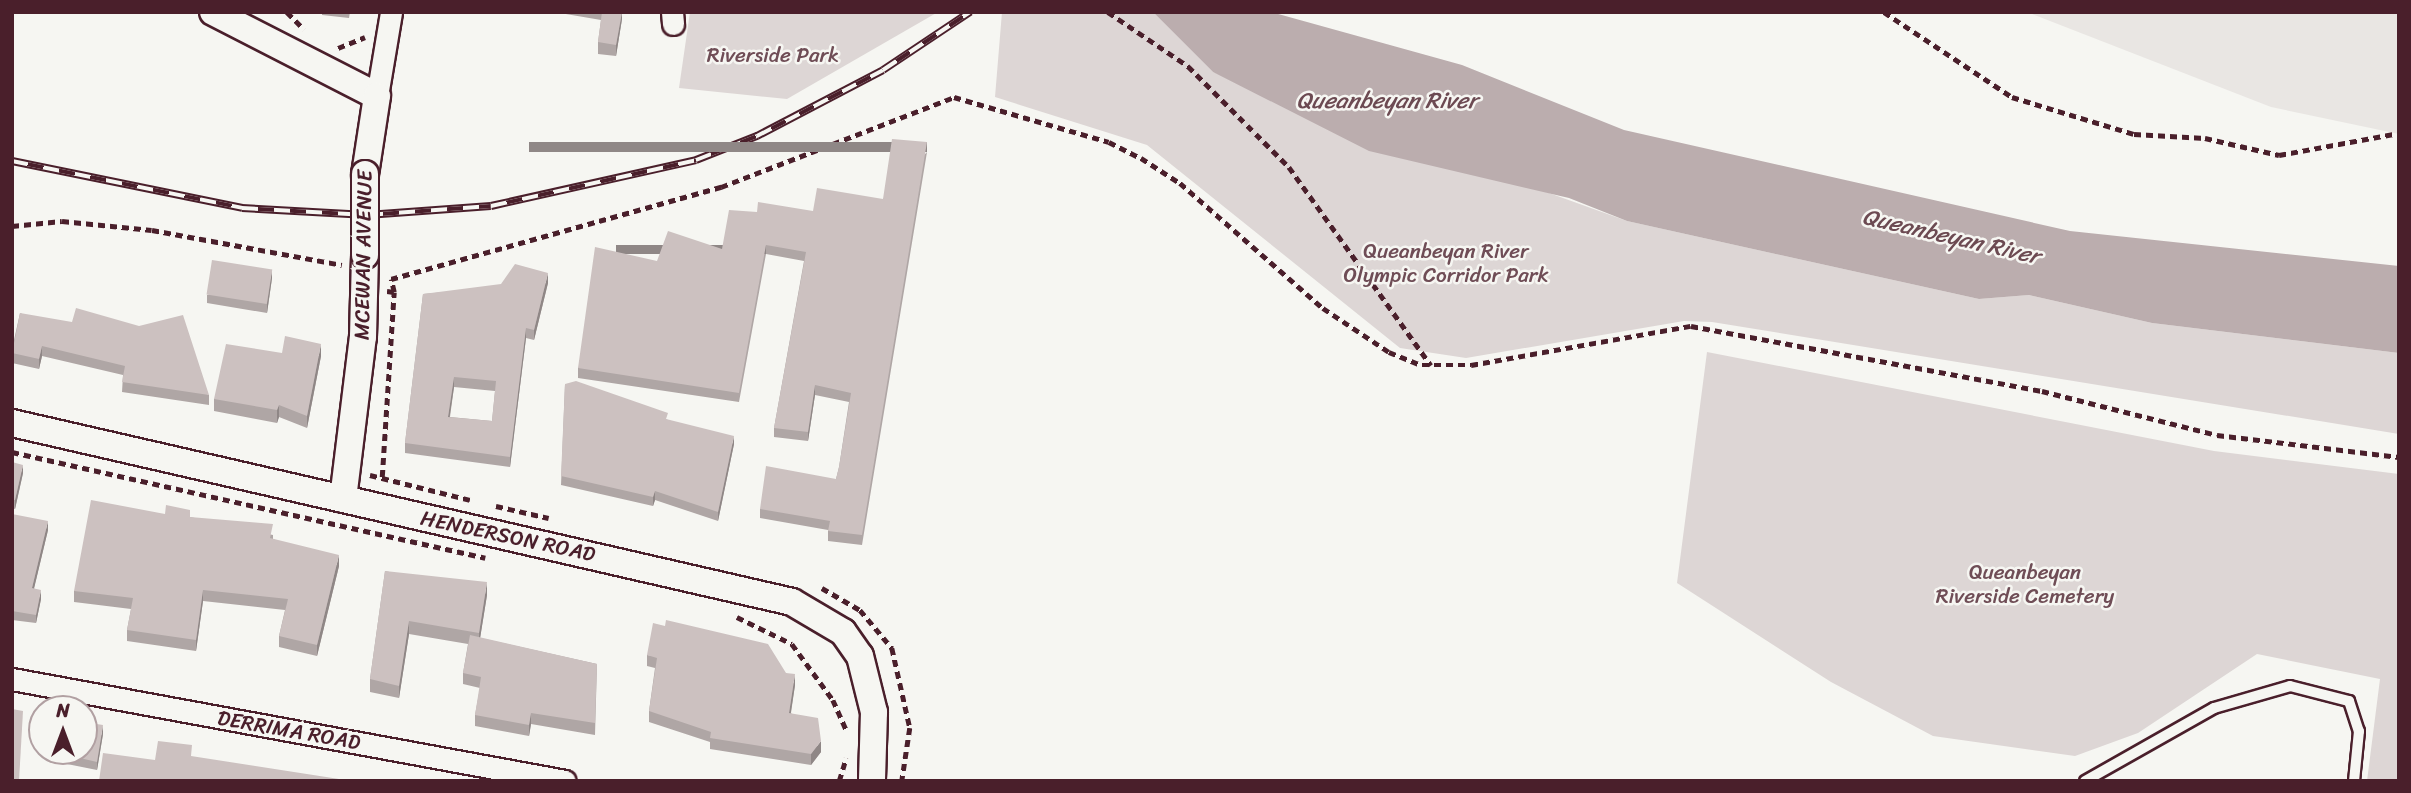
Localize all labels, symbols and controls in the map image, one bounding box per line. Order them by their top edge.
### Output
park label: Riverside Park [707,42,839,68]
water label: Queanbeyan River [1296,87,1478,115]
street label: MCEWAN AVENUE [349,170,377,340]
water label: Queanbeyan River [1860,203,2042,271]
park label: Queanbeyan River Olympic Corridor Park [1344,238,1548,288]
street label: HENDERSON ROAD [418,505,598,567]
park label: Queanbeyan Riverside Cemetery [1935,559,2115,609]
text: N [56,694,70,727]
north arrow [28,695,98,765]
street label: DERRIMA ROAD [216,705,362,755]

